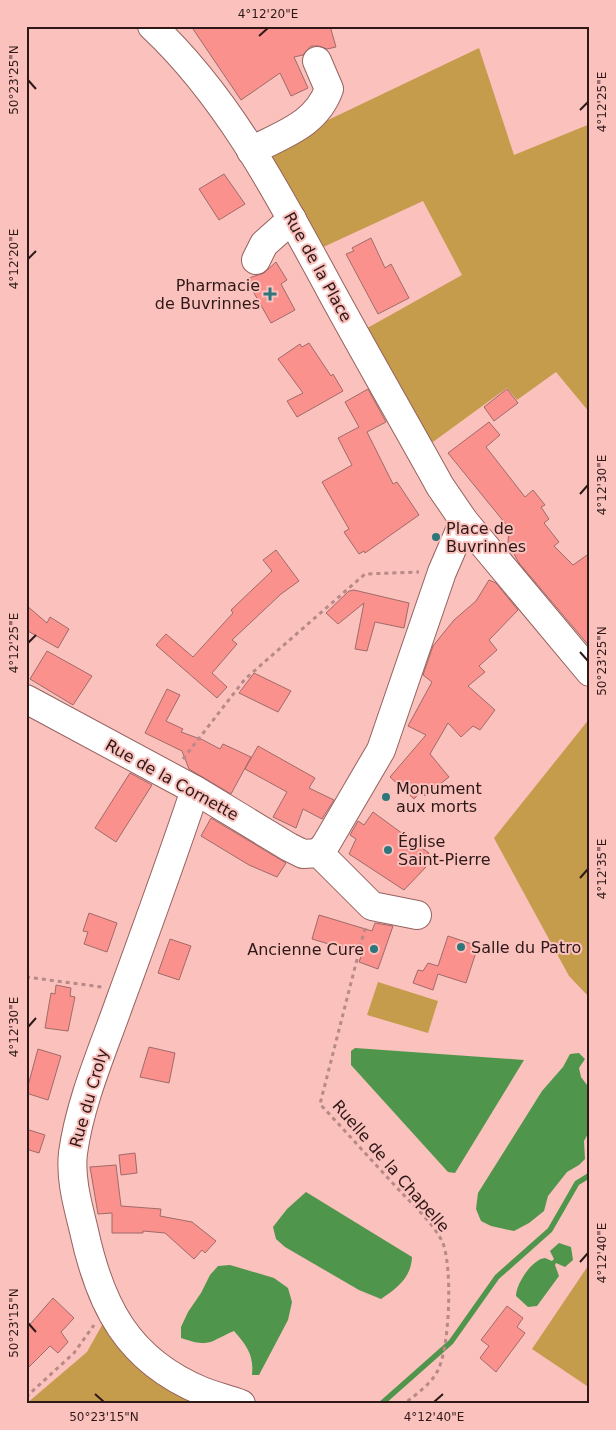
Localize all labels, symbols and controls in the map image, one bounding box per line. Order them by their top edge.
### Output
text: 4°12'20"E [238,7,298,21]
text: 50°23'25"N [7,45,21,115]
text: 4°12'25"E [595,72,609,132]
street label: Rue de la Place [280,209,356,325]
text: 4°12'20"E [7,229,21,289]
place label: Pharmacie de Buvrinnes [155,276,260,313]
marker: Pharmacie de Buvrinnes [264,288,276,300]
text: 4°12'30"E [595,455,609,515]
place label: Place de Buvrinnes [446,519,526,556]
marker: Place de Buvrinnes [430,531,442,543]
text: 4°12'25"E [7,613,21,673]
text: 50°23'25"N [595,626,609,696]
street label: Rue de la Cornette [102,735,242,825]
place label: Monument aux morts [396,779,482,816]
marker: Monument aux morts [380,791,392,803]
place label: Église Saint-Pierre [398,832,491,869]
text: 4°12'35"E [595,839,609,899]
marker: Église Saint-Pierre [382,844,394,856]
place label: Salle du Patro [471,938,581,957]
place label: Ancienne Cure [247,940,364,959]
marker: Salle du Patro [455,941,467,953]
marker: Ancienne Cure [368,943,380,955]
text: 4°12'30"E [7,997,21,1057]
street label: Rue du Croly [66,1046,112,1150]
street label: Ruelle de la Chapelle [329,1096,453,1236]
text: 4°12'40"E [595,1223,609,1283]
text: 50°23'15"N [7,1288,21,1358]
text: 50°23'15"N [69,1410,139,1424]
text: 4°12'40"E [404,1410,464,1424]

